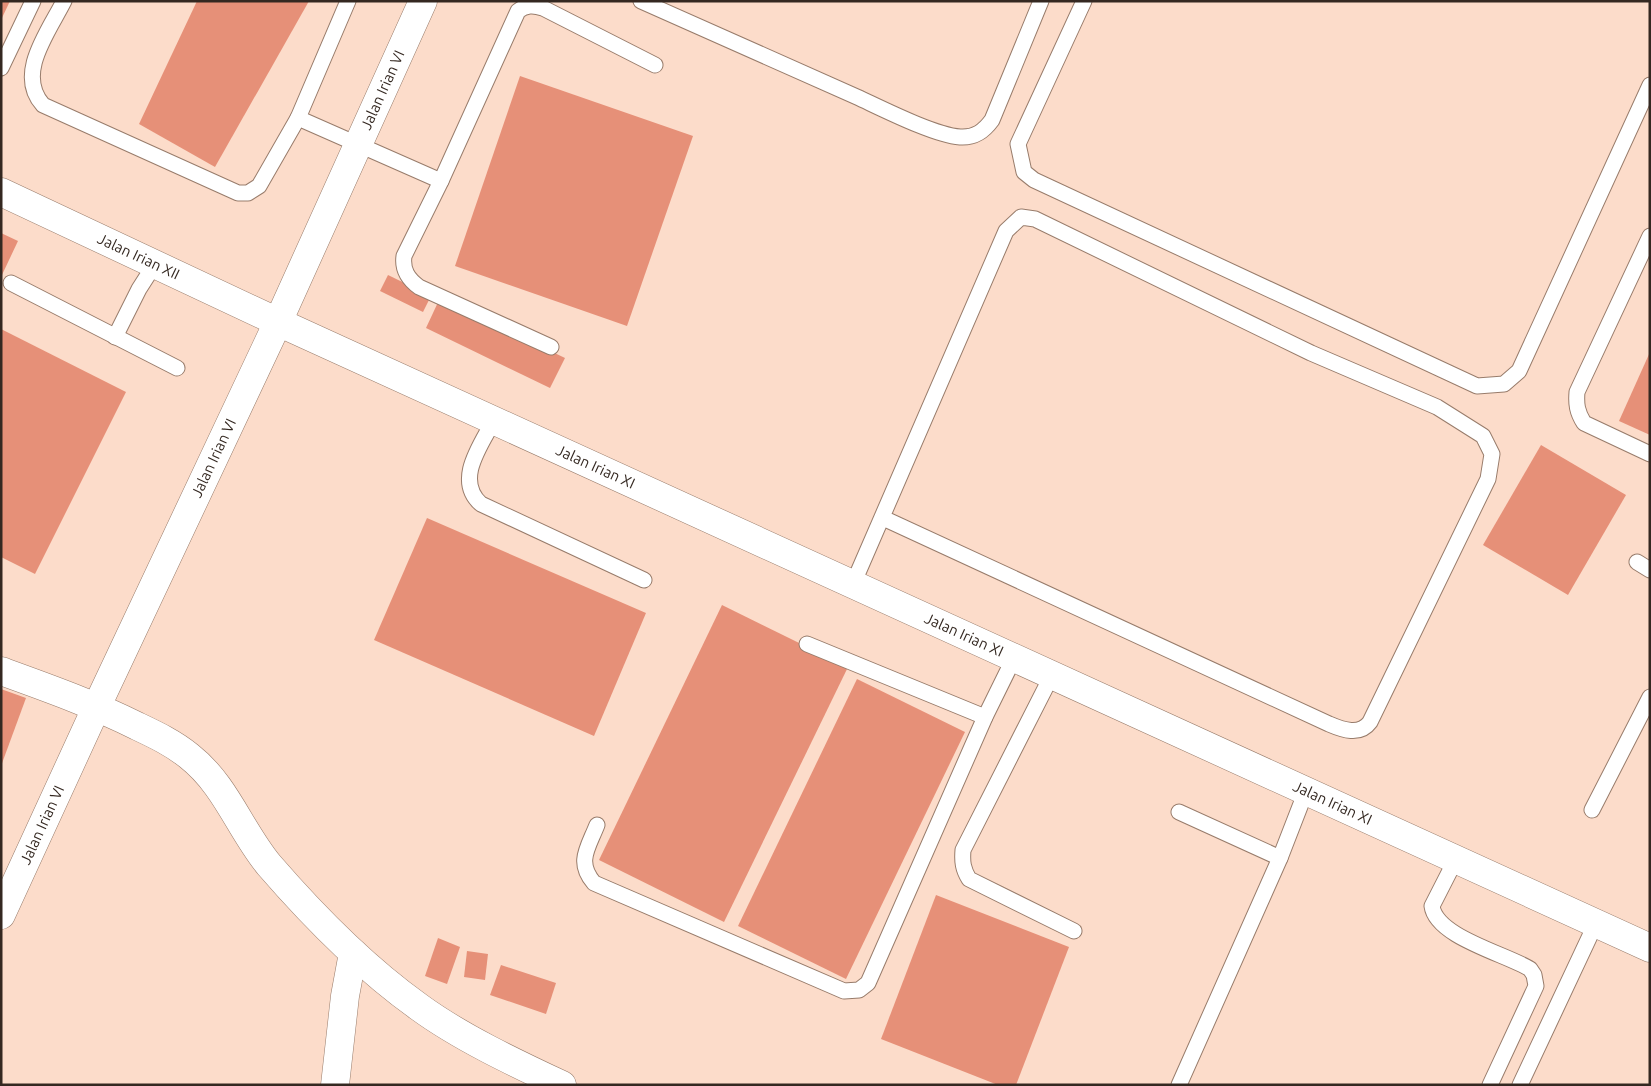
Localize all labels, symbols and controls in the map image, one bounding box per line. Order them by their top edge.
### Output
street label: Jalan Irian VI [357,48,408,132]
street label: Jalan Irian XII [95,230,183,283]
street label: Jalan Irian VI [188,416,239,500]
street label: Jalan Irian XI [554,441,638,492]
street label: Jalan Irian XI [922,609,1006,660]
street label: Jalan Irian XI [1291,777,1375,828]
street label: Jalan Irian VI [16,783,67,867]

